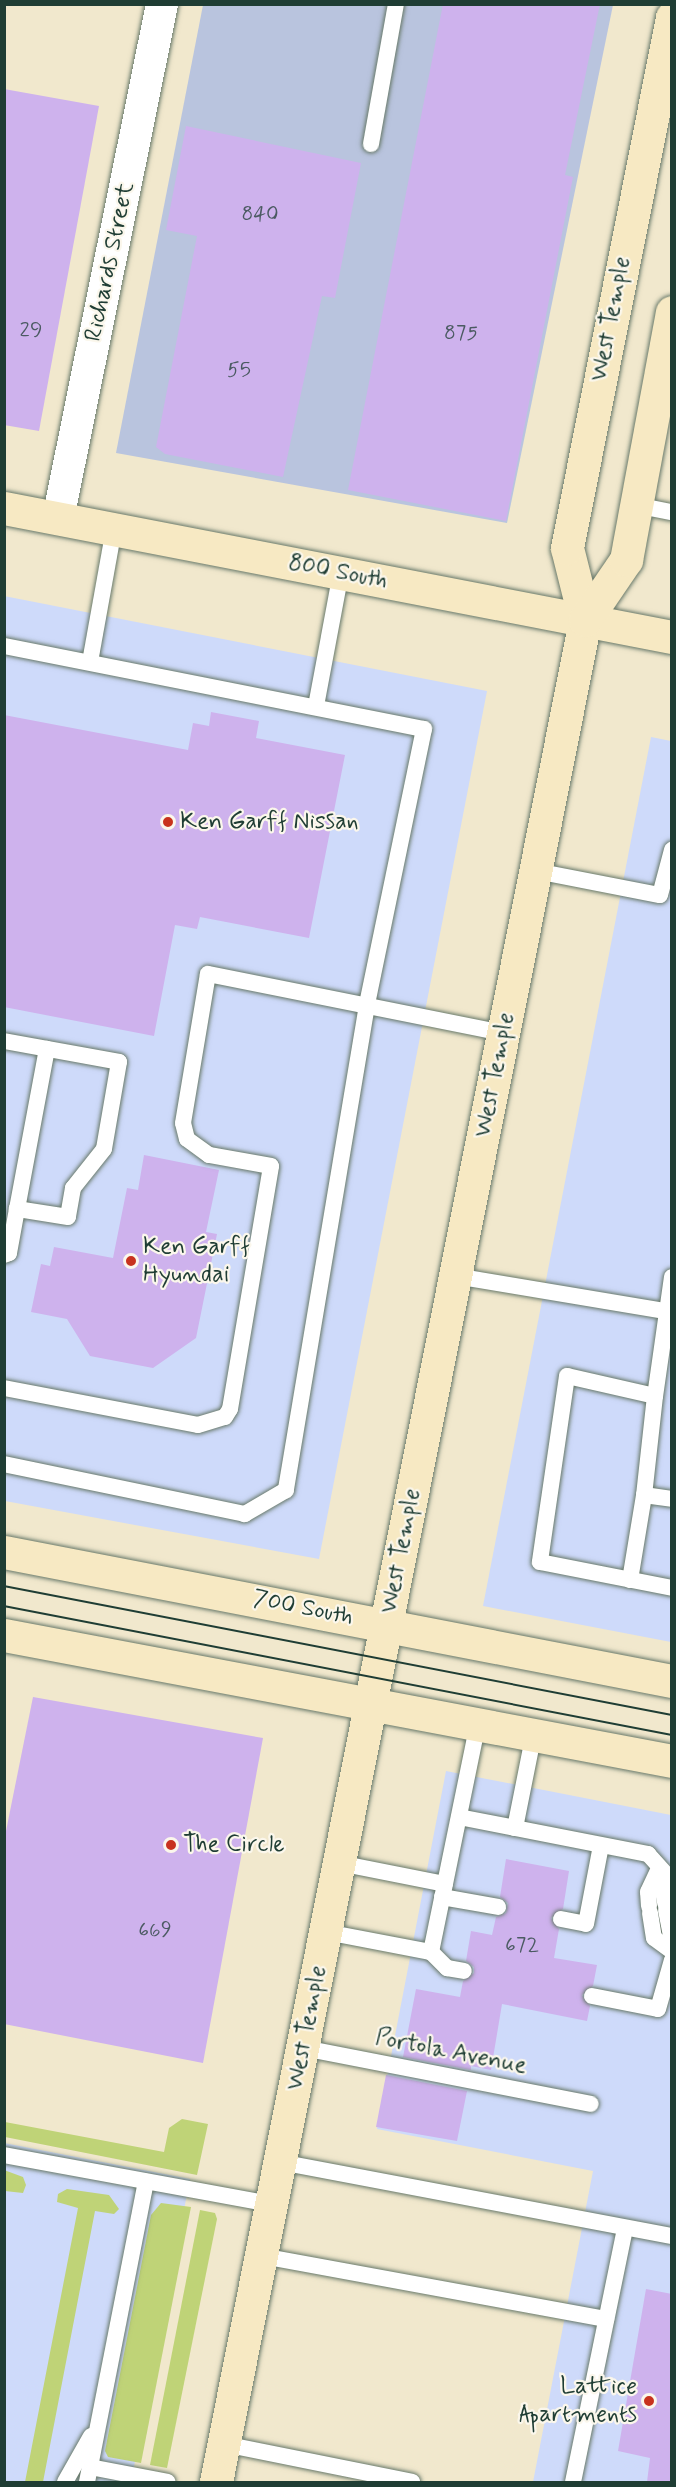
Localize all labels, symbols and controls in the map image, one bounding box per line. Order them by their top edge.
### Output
street label: Richards Street [79,180,141,344]
house number: 840 [241,201,279,227]
street label: West Temple [585,254,637,384]
house number: 29 [20,317,42,343]
house number: 875 [444,320,478,346]
house number: 55 [227,357,251,383]
street label: 800 South [286,548,390,596]
place label: Ken Garff Nissan [180,808,357,836]
marker: Ken Garff Nissan [161,815,175,829]
street label: West Temple [469,1010,521,1140]
place label: Ken Garff Hyundai [143,1233,248,1289]
marker: Ken Garff Hyundai [124,1254,138,1268]
street label: West Temple [375,1486,427,1616]
street label: 700 South [251,1584,355,1632]
place label: The Circle [183,1831,285,1859]
marker: The Circle [164,1838,178,1852]
house number: 669 [138,1917,172,1943]
house number: 672 [505,1932,539,1958]
street label: West Temple [281,1963,333,2093]
street label: Portola Avenue [373,2023,529,2081]
place label: Lattice Apartments [519,2373,637,2429]
marker: Lattice Apartments [642,2394,656,2408]

